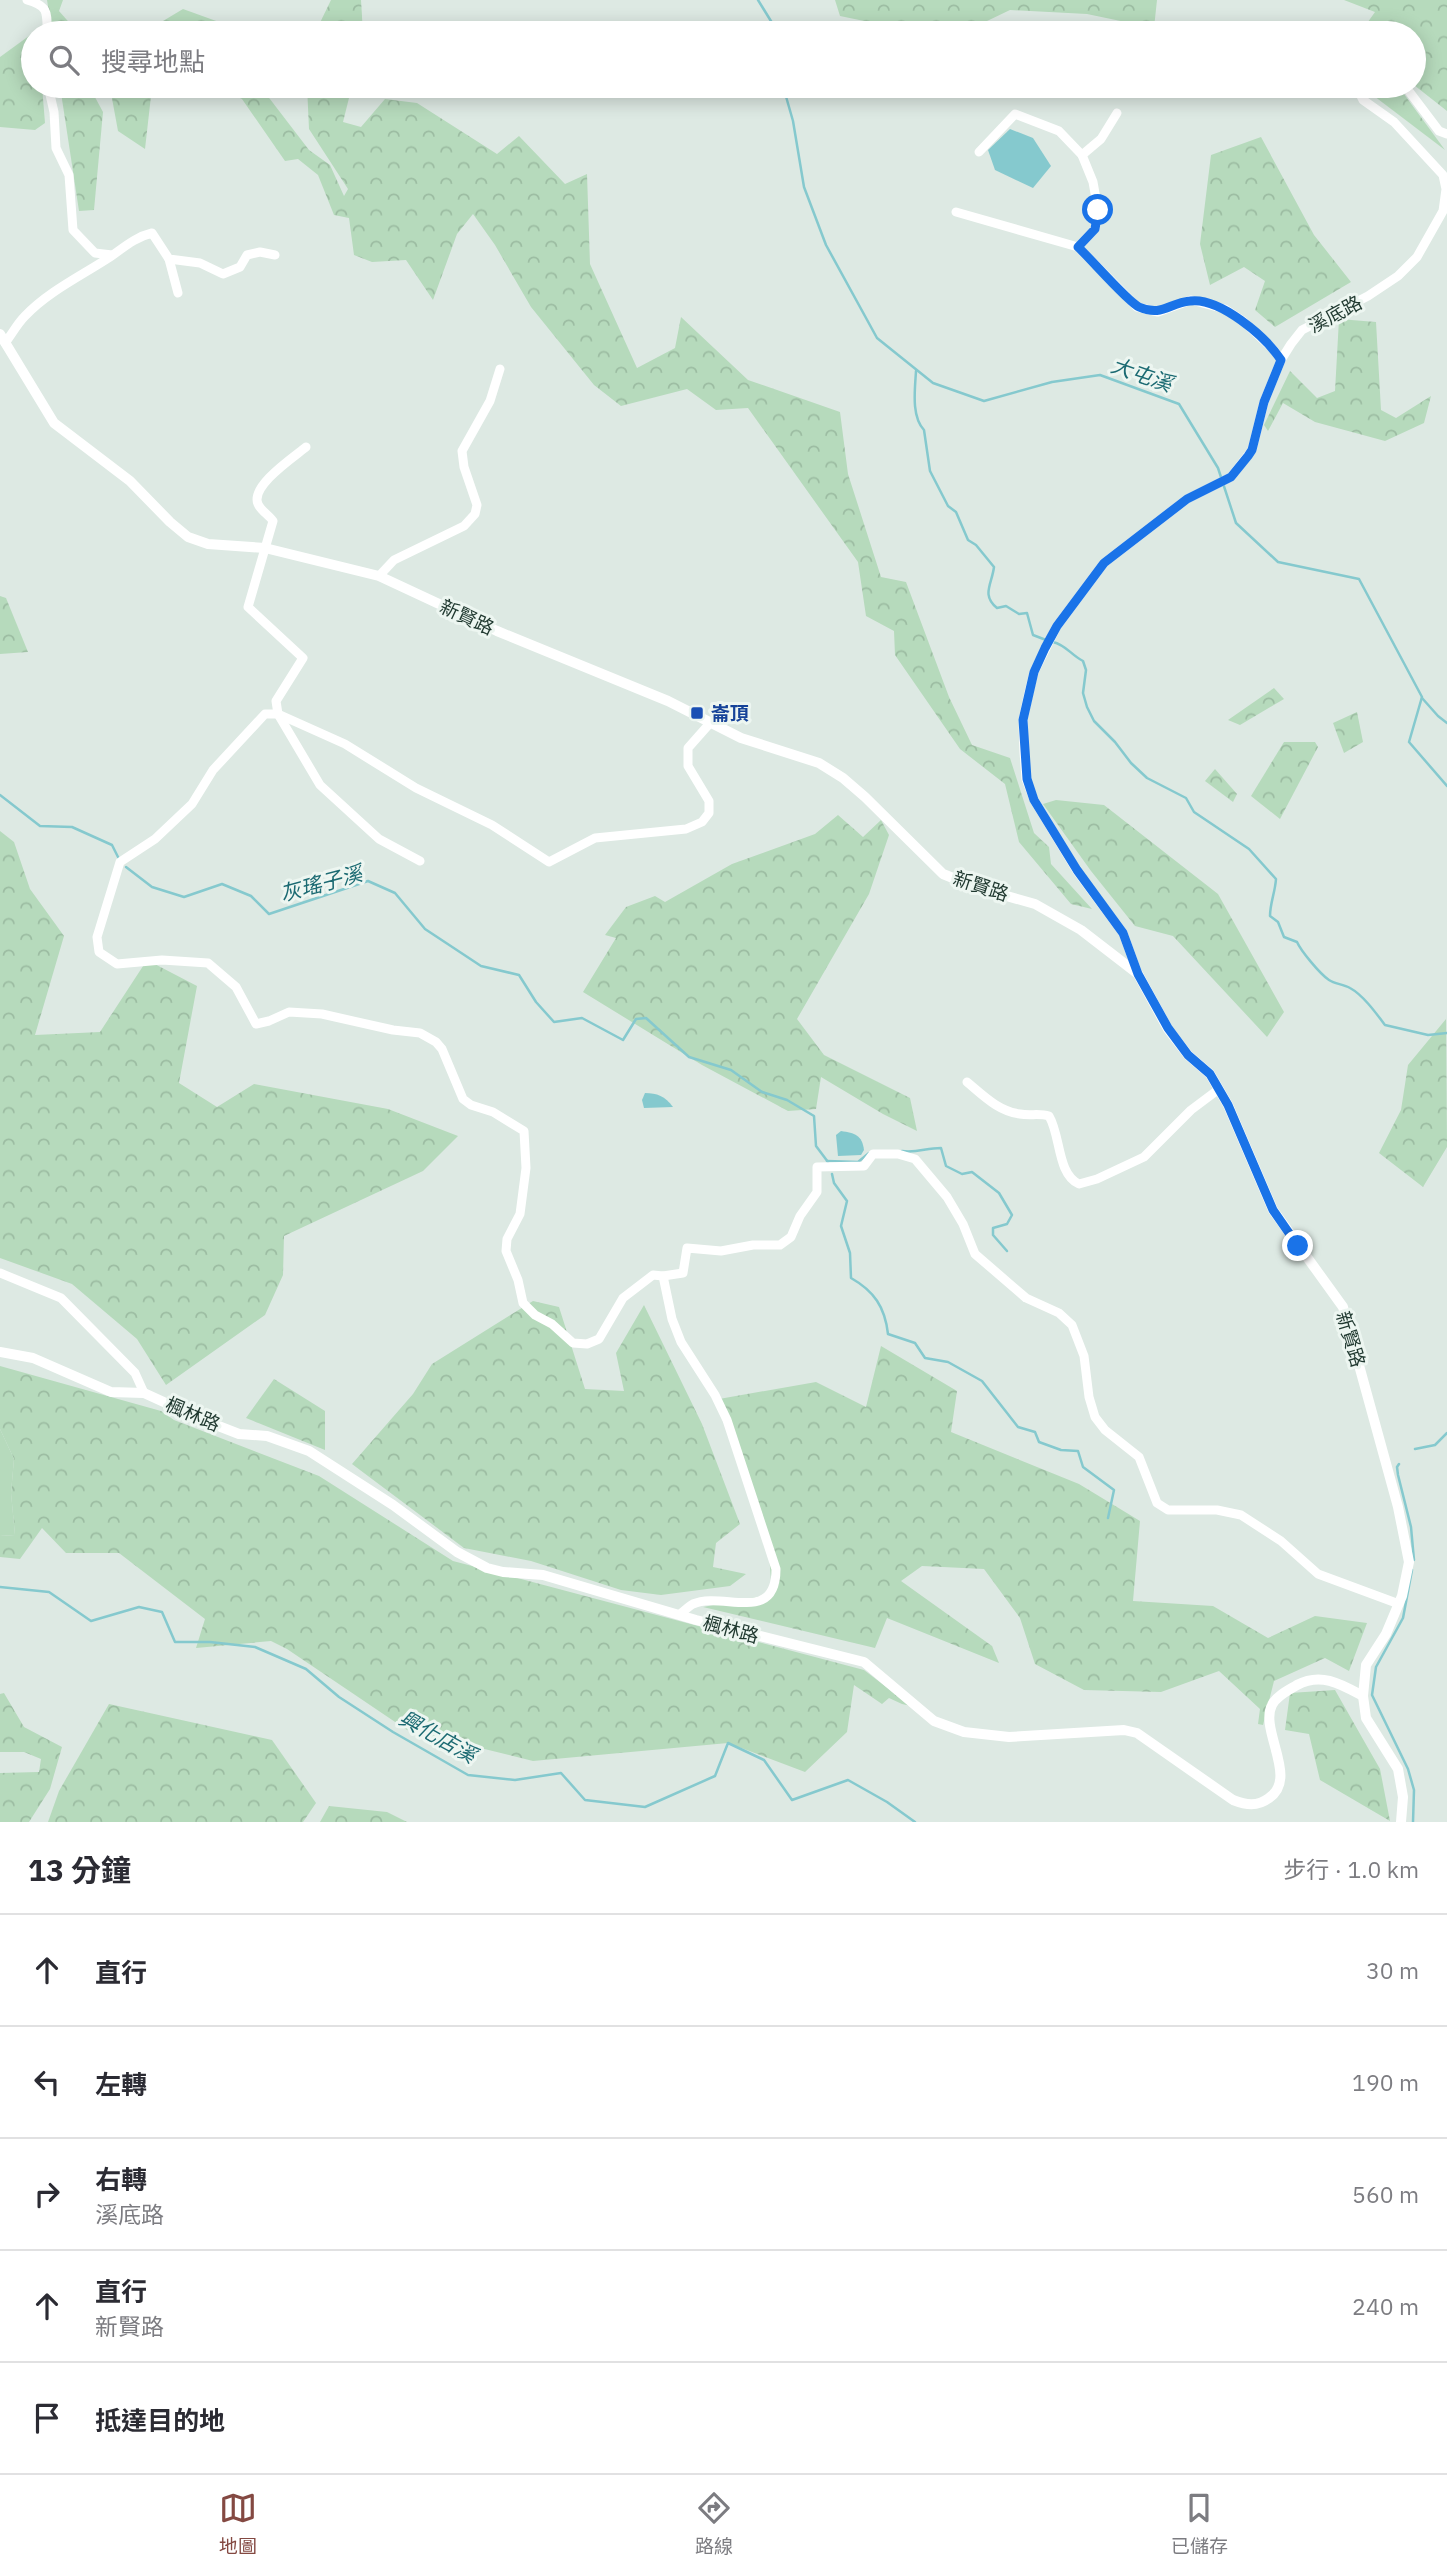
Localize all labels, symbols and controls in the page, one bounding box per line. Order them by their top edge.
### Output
search box [21,21,1426,98]
icon: search [45,41,83,79]
text: 搜尋地點 [101,44,205,78]
route start [1082,194,1113,225]
street label: 溪底路 [1304,290,1366,338]
water label: 大屯溪 [1108,351,1179,398]
street label: 新賢路 [436,594,498,640]
place label: 崙頂 [711,701,749,725]
marker: 崙頂 [689,705,705,721]
water label: 灰瑤子溪 [277,858,368,907]
street label: 新賢路 [950,866,1012,906]
route end [1282,1230,1313,1261]
street label: 新賢路 [1331,1308,1371,1370]
street label: 楓林路 [162,1392,224,1436]
street label: 楓林路 [700,1610,762,1648]
water label: 興化店溪 [394,1703,484,1770]
text: 13 分鐘 [28,1850,131,1889]
text: 步行 · 1.0 km [1283,1854,1419,1884]
icon: ahead [28,1951,66,1989]
text: 直行 [95,1955,147,1989]
text: 30 m [1366,1955,1419,1985]
icon: left [28,2063,66,2101]
text: 左轉 [95,2067,147,2101]
text: 190 m [1352,2067,1419,2097]
text: 右轉 [95,2162,147,2196]
icon: right [28,2175,66,2213]
text: 560 m [1352,2179,1419,2209]
text: 溪底路 [95,2199,164,2229]
text: 直行 [95,2274,147,2308]
icon: ahead [28,2287,66,2325]
text: 240 m [1352,2291,1419,2321]
text: 新賢路 [95,2311,164,2341]
icon: arrive [28,2399,66,2437]
text: 抵達目的地 [95,2403,225,2437]
tab: 地圖 [219,2489,257,2558]
tab: 路線 [695,2489,733,2558]
tab: 已儲存 [1171,2489,1228,2558]

